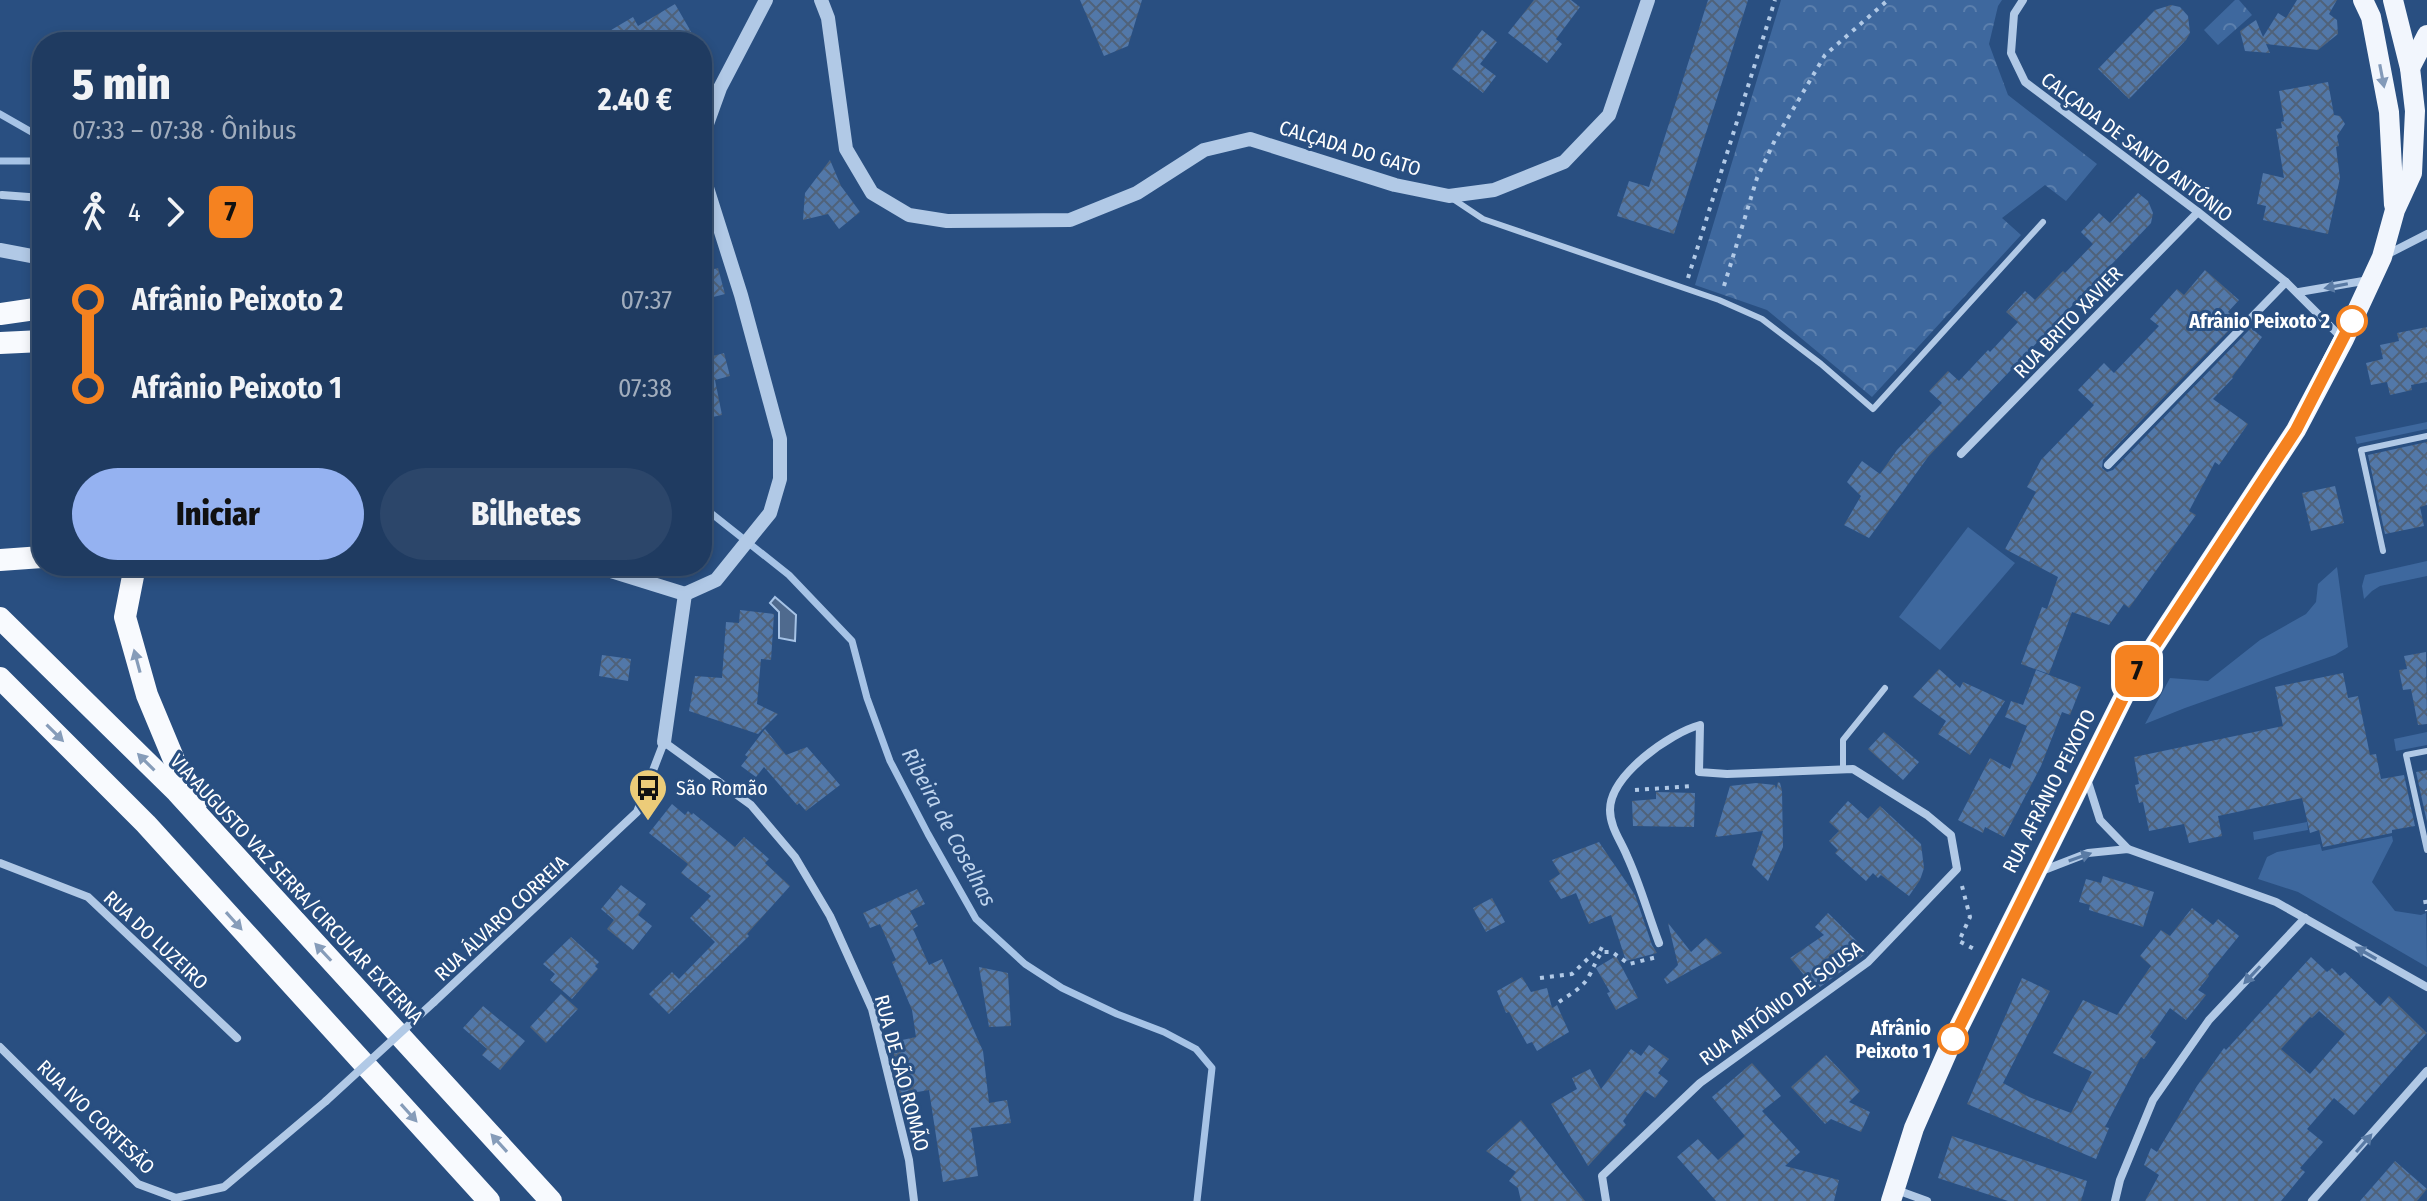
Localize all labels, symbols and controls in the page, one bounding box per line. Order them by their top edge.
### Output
text: 5 min [72,58,171,111]
one-way arrow [2376,63,2389,88]
street label: CALÇADA DE SANTO ANTÓNIO [2036,67,2238,228]
text: 2.40 € [598,82,672,118]
text: 07:33 – 07:38 · Ônibus [72,115,296,146]
street label: CALÇADA DO GATO [1276,115,1424,182]
icon: walk [72,190,116,234]
icon: forward [153,190,197,234]
text: 7 [225,195,237,228]
text: 4 [128,197,141,228]
street label: RUA BRITO XAVIER [2009,261,2127,383]
one-way arrow [2323,281,2348,293]
text: Afrânio Peixoto 2 [132,282,343,318]
text: 07:37 [621,285,672,316]
marker: Afrânio Peixoto 2 [2337,306,2367,336]
place label: Afrânio Peixoto 2 [2188,309,2330,333]
text: Afrânio Peixoto 1 [132,370,342,406]
text: 07:38 [618,373,672,404]
button: Iniciar [72,468,364,560]
button: Bilhetes [380,468,672,560]
line badge: 7 [2111,645,2163,697]
one-way arrow [131,649,143,674]
text: 7 [2131,654,2143,687]
street label: RUA AFRÂNIO PEIXOTO [1997,705,2101,877]
one-way arrow [45,723,64,742]
water label: Ribeira de Coselhas [896,743,1002,911]
street label: VIA AUGUSTO VAZ SERRA/CIRCULAR EXTERNA [165,749,429,1029]
one-way arrow [137,753,156,771]
bus stop icon: São Romão [627,767,669,822]
place label: São Romão [676,776,768,800]
street label: RUA ÁLVARO CORREIA [429,850,573,986]
one-way arrow [2068,851,2092,863]
street label: RUA DO LUZEIRO [99,886,213,994]
one-way arrow [225,911,243,930]
street label: RUA ANTÓNIO DE SOUSA [1695,935,1868,1070]
one-way arrow [314,943,332,962]
one-way arrow [2355,946,2377,960]
one-way arrow [2243,965,2261,984]
street label: RUA DE SÃO ROMÃO [870,992,934,1154]
place label: Afrânio Peixoto 1 [1856,1016,1931,1063]
marker: Afrânio Peixoto 1 [1938,1024,1968,1054]
street label: RUA IVO CORTESÃO [32,1055,160,1179]
one-way arrow [400,1104,418,1123]
one-way arrow [2355,1133,2372,1153]
one-way arrow [491,1134,508,1154]

